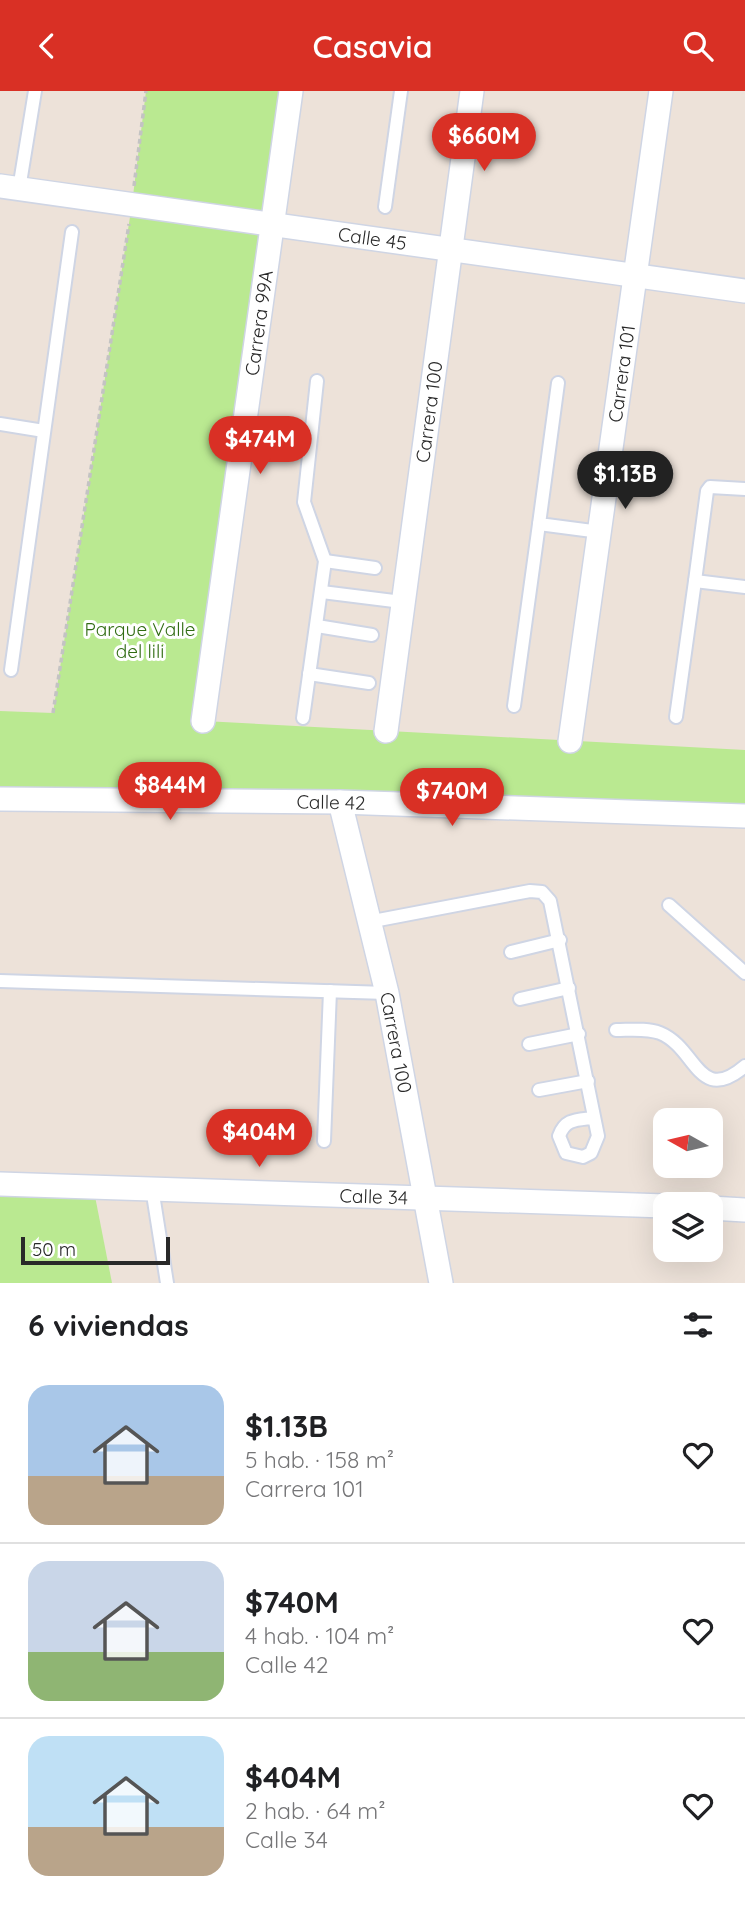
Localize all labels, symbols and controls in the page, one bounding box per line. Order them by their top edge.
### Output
text: Casavia [312,26,433,66]
icon: back [28,27,66,65]
icon: search [679,27,717,65]
pin: $660M [435,113,533,173]
text: $660M [448,121,520,150]
street label: Calle 45 [337,222,408,255]
street label: Carrera 99A [239,269,278,377]
street label: Carrera 101 [603,323,640,424]
street label: Carrera 100 [410,360,448,464]
pin: $474M [211,417,309,476]
text: $474M [225,424,295,453]
pin: $1.13B [568,451,682,511]
text: $1.13B [593,459,657,488]
park label: Parque Valle del lili [84,617,196,663]
pin: $844M [121,763,219,822]
pin: $740M [403,769,501,828]
text: $844M [134,770,206,799]
text: $740M [416,776,488,805]
street label: Calle 42 [296,790,366,815]
street label: Carrera 100 [375,990,417,1095]
north arrow [653,1108,723,1178]
map controls [653,1108,723,1262]
pin: $404M [210,1109,308,1169]
text: $404M [222,1117,296,1146]
street label: Calle 34 [339,1183,408,1209]
button: layers [653,1192,723,1262]
scale bar [21,1234,170,1266]
text: 50 m [32,1237,76,1261]
text: 6 viviendas [28,1306,189,1344]
icon: filters [679,1306,717,1344]
text: $1.13B [245,1407,328,1445]
icon: home [84,1413,168,1497]
icon: heart [679,1436,717,1474]
text: 5 hab. · 158 m² [245,1445,394,1474]
text: Carrera 101 [245,1474,364,1503]
text: $740M [245,1583,339,1621]
icon: home [84,1589,168,1673]
icon: heart [679,1612,717,1650]
text: 4 hab. · 104 m² [245,1621,394,1650]
text: Calle 42 [245,1650,328,1679]
text: $404M [245,1758,341,1796]
icon: home [84,1764,168,1848]
icon: heart [679,1787,717,1825]
text: 2 hab. · 64 m² [245,1796,386,1825]
text: Calle 34 [245,1825,328,1854]

